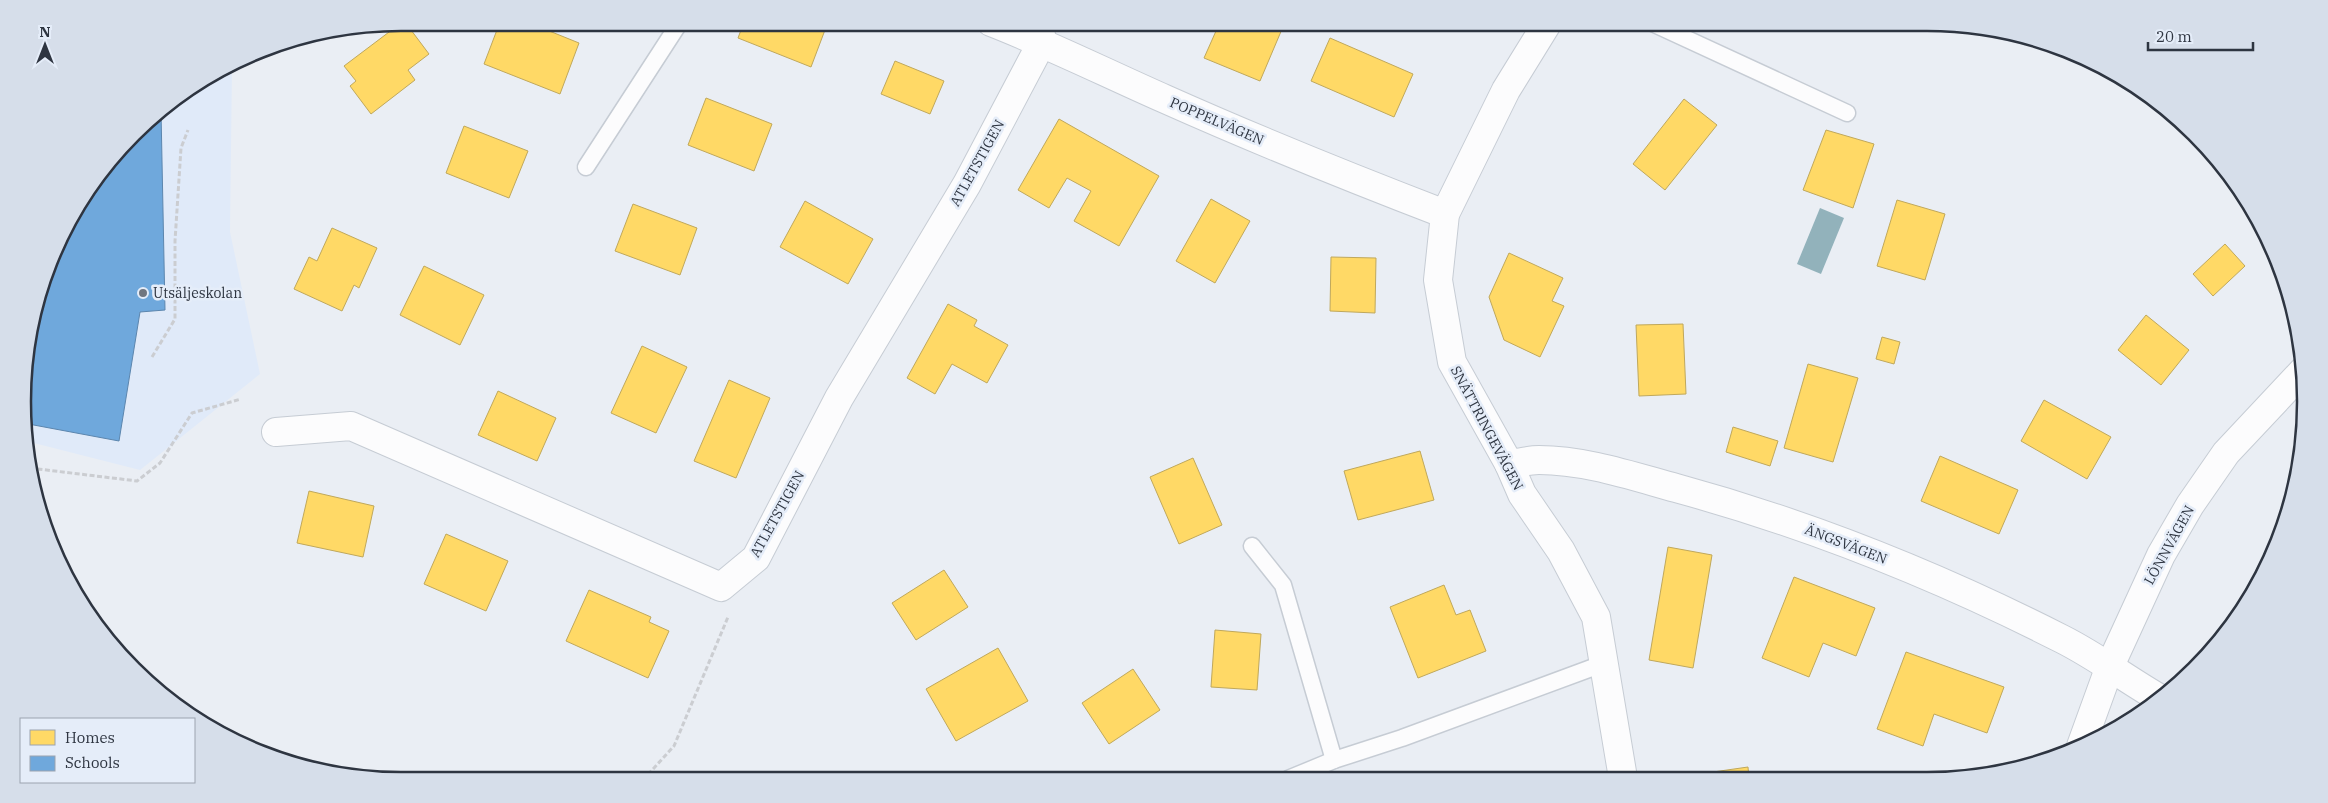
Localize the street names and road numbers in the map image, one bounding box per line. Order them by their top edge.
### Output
street label: POPPELVÄGEN [1167,93,1267,149]
street label: ATLETSTIGEN [946,116,1008,209]
street label: SNÄTTRINGEVÄGEN [1447,363,1527,493]
street label: ATLETSTIGEN [746,467,808,560]
street label: LÖNNVÄGEN [2140,502,2198,588]
street label: ÄNGSVÄGEN [1802,520,1890,568]

